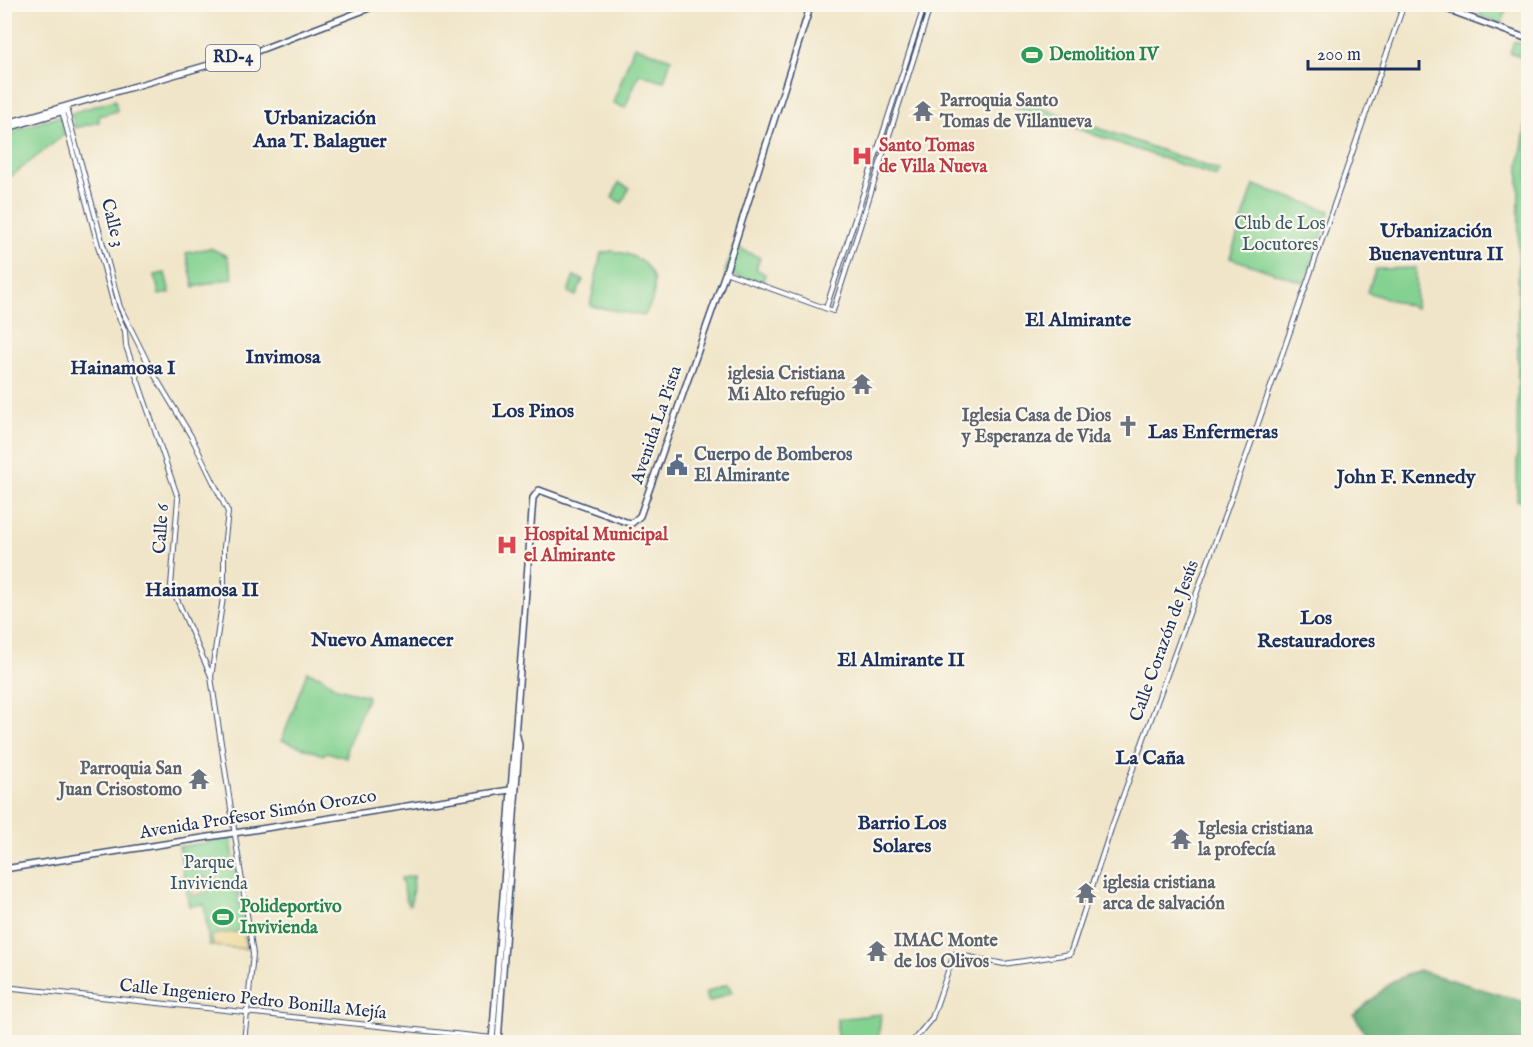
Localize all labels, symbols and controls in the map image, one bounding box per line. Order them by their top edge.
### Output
scale bar [1308,33,1419,71]
sports icon: Demolition IV [1020,43,1044,67]
place label: Demolition IV [1049,44,1160,67]
text: 200 m [1317,44,1361,67]
road number: RD-4 [206,45,260,71]
place label: Parroquia Santo Tomas de Villanueva [939,90,1093,134]
temple icon: Parroquia Santo Tomas de Villanueva [911,99,935,123]
district label: Urbanización Ana T. Balaguer [252,106,387,154]
place label: Santo Tomas de Villa Nueva [879,135,989,179]
hospital icon: Santo Tomas de Villa Nueva [850,144,874,168]
street label: Calle 3 [95,196,129,250]
park label: Club de Los Locutores [1234,213,1326,257]
district label: Urbanización Buenaventura II [1368,219,1504,267]
district label: El Almirante [1025,308,1132,333]
district label: Invimosa [245,345,321,370]
district label: Hainamosa I [70,356,176,381]
street label: Avenida La Pista [626,363,688,488]
place label: iglesia Cristiana Mi Alto refugio [728,363,846,407]
temple icon: iglesia Cristiana Mi Alto refugio [850,372,874,396]
district label: Los Pinos [492,399,574,424]
place label: Iglesia Casa de Dios y Esperanza de Vida [961,405,1112,449]
church icon: Iglesia Casa de Dios y Esperanza de Vida [1116,414,1140,438]
district label: Las Enfermeras [1148,420,1278,445]
place label: Cuerpo de Bomberos El Almirante [694,444,853,488]
public building icon: Cuerpo de Bomberos El Almirante [665,453,689,477]
district label: John F. Kennedy [1334,465,1477,490]
street label: Calle 6 [149,503,175,555]
place label: Hospital Municipal el Almirante [524,524,669,568]
hospital icon: Hospital Municipal el Almirante [495,533,519,557]
street label: Calle Corazón de Jesús [1125,557,1205,725]
district label: Hainamosa II [145,578,259,603]
district label: Los Restauradores [1257,606,1375,654]
district label: Nuevo Amanecer [310,628,454,653]
district label: El Almirante II [837,648,965,673]
district label: La Caña [1115,746,1185,771]
place label: Parroquia San Juan Crisostomo [57,758,182,802]
temple icon: Parroquia San Juan Crisostomo [187,767,211,791]
street label: Avenida Profesor Simón Orozco [137,785,378,845]
district label: Barrio Los Solares [857,811,947,859]
place label: Iglesia cristiana la profecía [1197,818,1314,862]
temple icon: Iglesia cristiana la profecía [1169,827,1193,851]
park label: Parque Invivienda [170,852,248,896]
place label: iglesia cristiana arca de salvación [1103,872,1225,916]
temple icon: iglesia cristiana arca de salvación [1074,881,1098,905]
place label: Polideportivo Invivienda [240,896,342,940]
sports icon: Polideportivo Invivienda [211,905,235,929]
place label: IMAC Monte de los Olivos [894,930,998,974]
temple icon: IMAC Monte de los Olivos [865,939,889,963]
street label: Calle Ingeniero Pedro Bonilla Mejía [118,975,388,1025]

